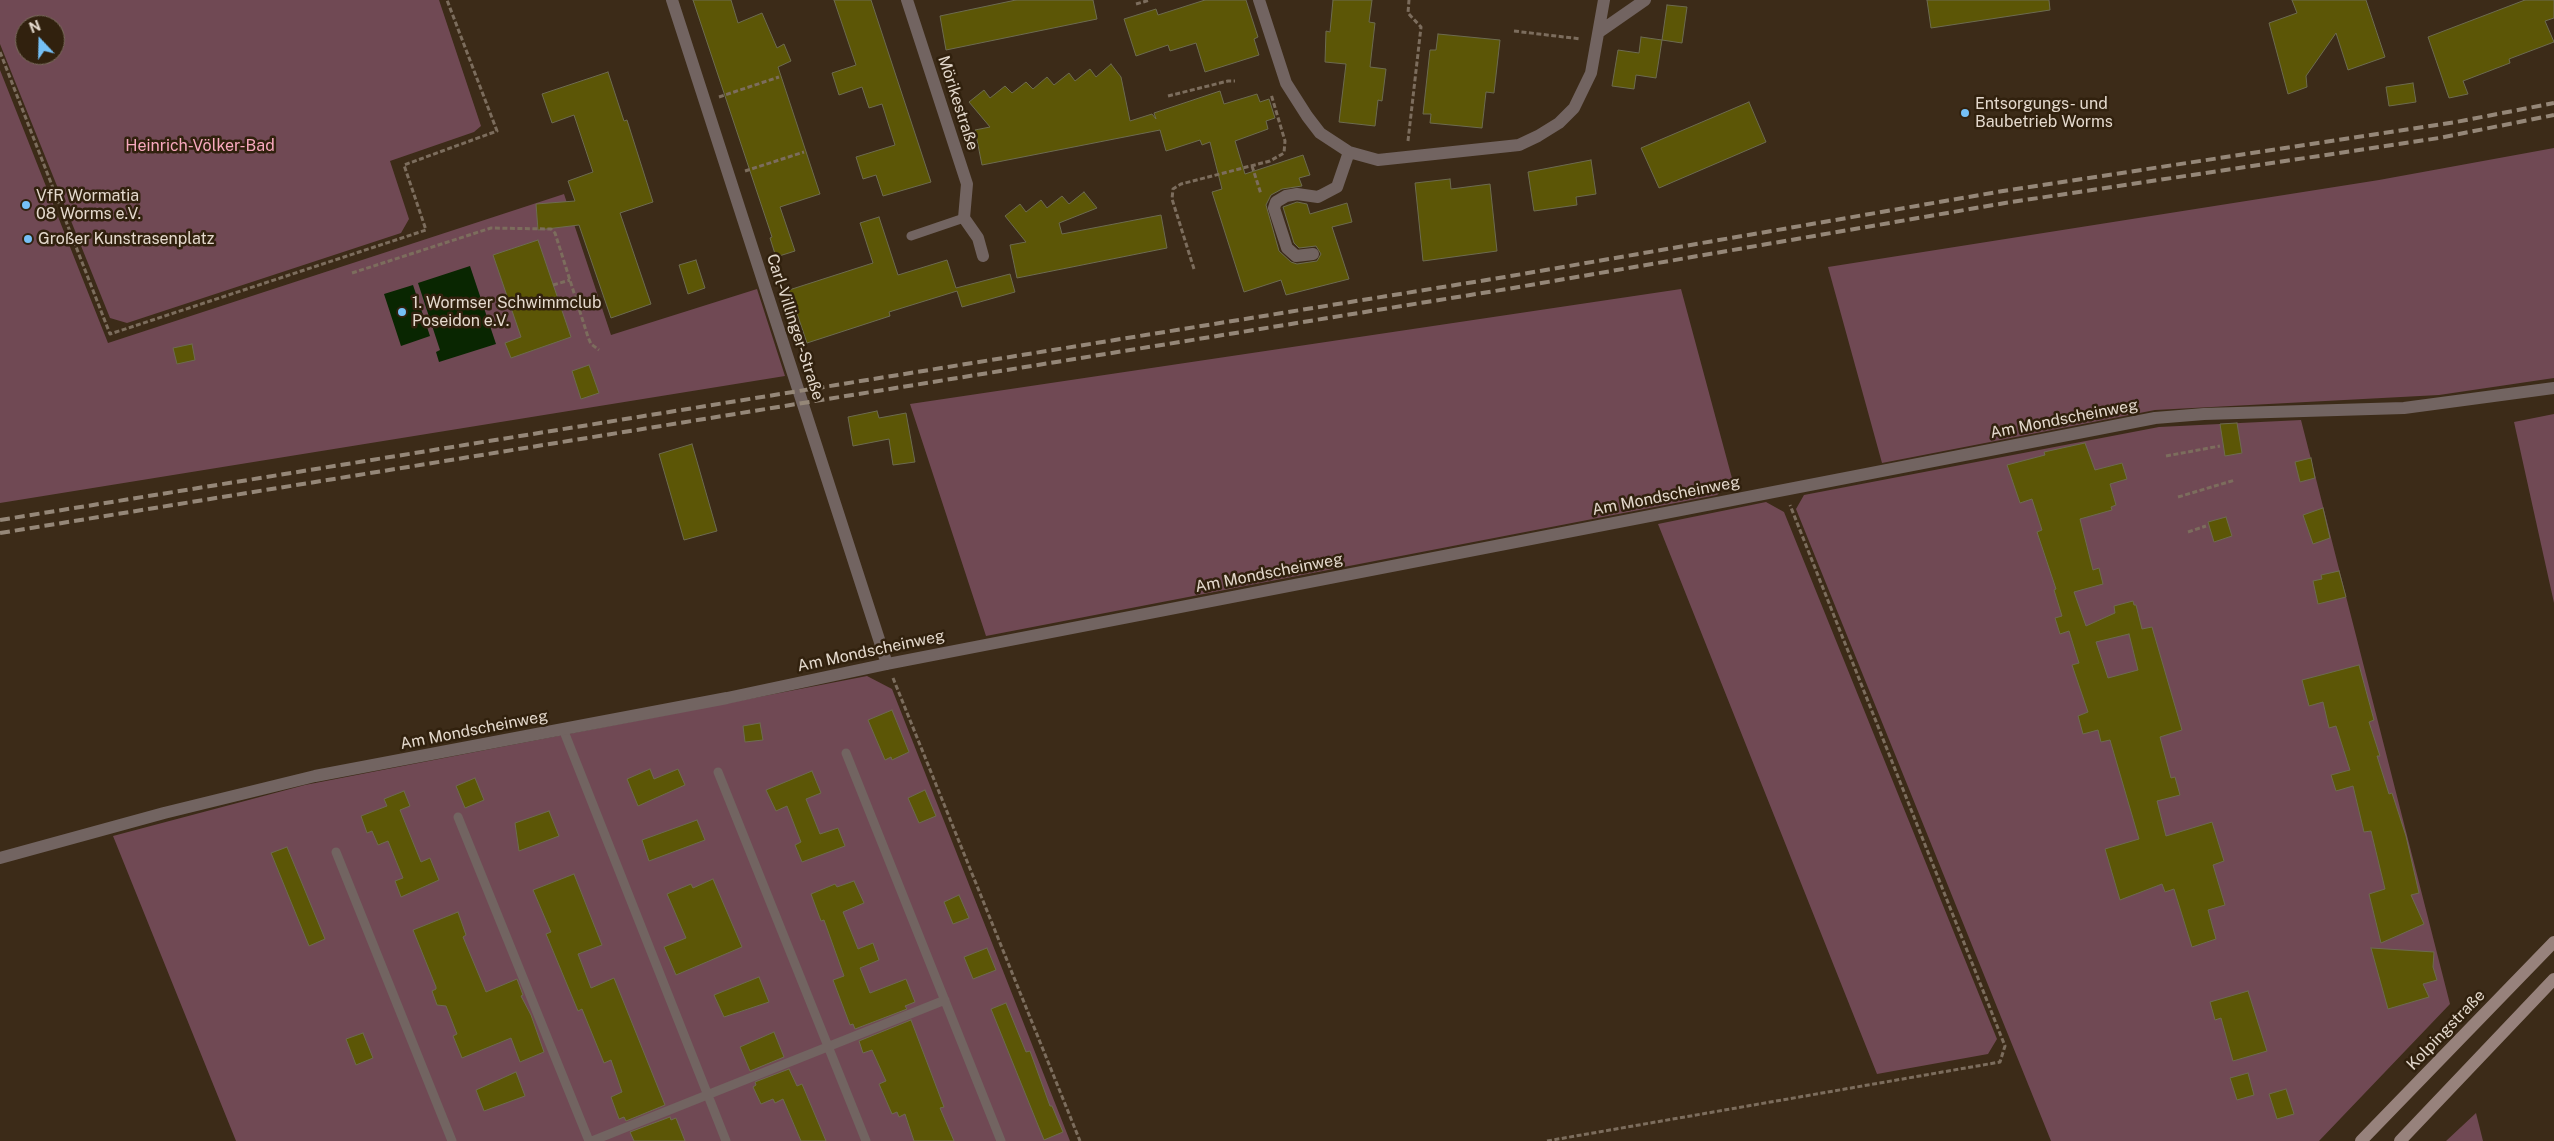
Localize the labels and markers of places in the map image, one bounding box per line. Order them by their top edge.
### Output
place label: Entsorgungs- und Baubetrieb Worms [1975,94,2113,132]
marker: Entsorgungs- und Baubetrieb Worms [1959,107,1971,119]
place label: VfR Wormatia 08 Worms e.V. [36,186,141,224]
marker: VfR Wormatia 08 Worms e.V. [20,199,32,211]
place label: Großer Kunstrasenplatz [38,229,214,249]
marker: Großer Kunstrasenplatz [22,233,34,245]
place label: 1. Wormser Schwimmclub Poseidon e.V. [412,293,602,331]
marker: 1. Wormser Schwimmclub Poseidon e.V. [396,306,408,318]

